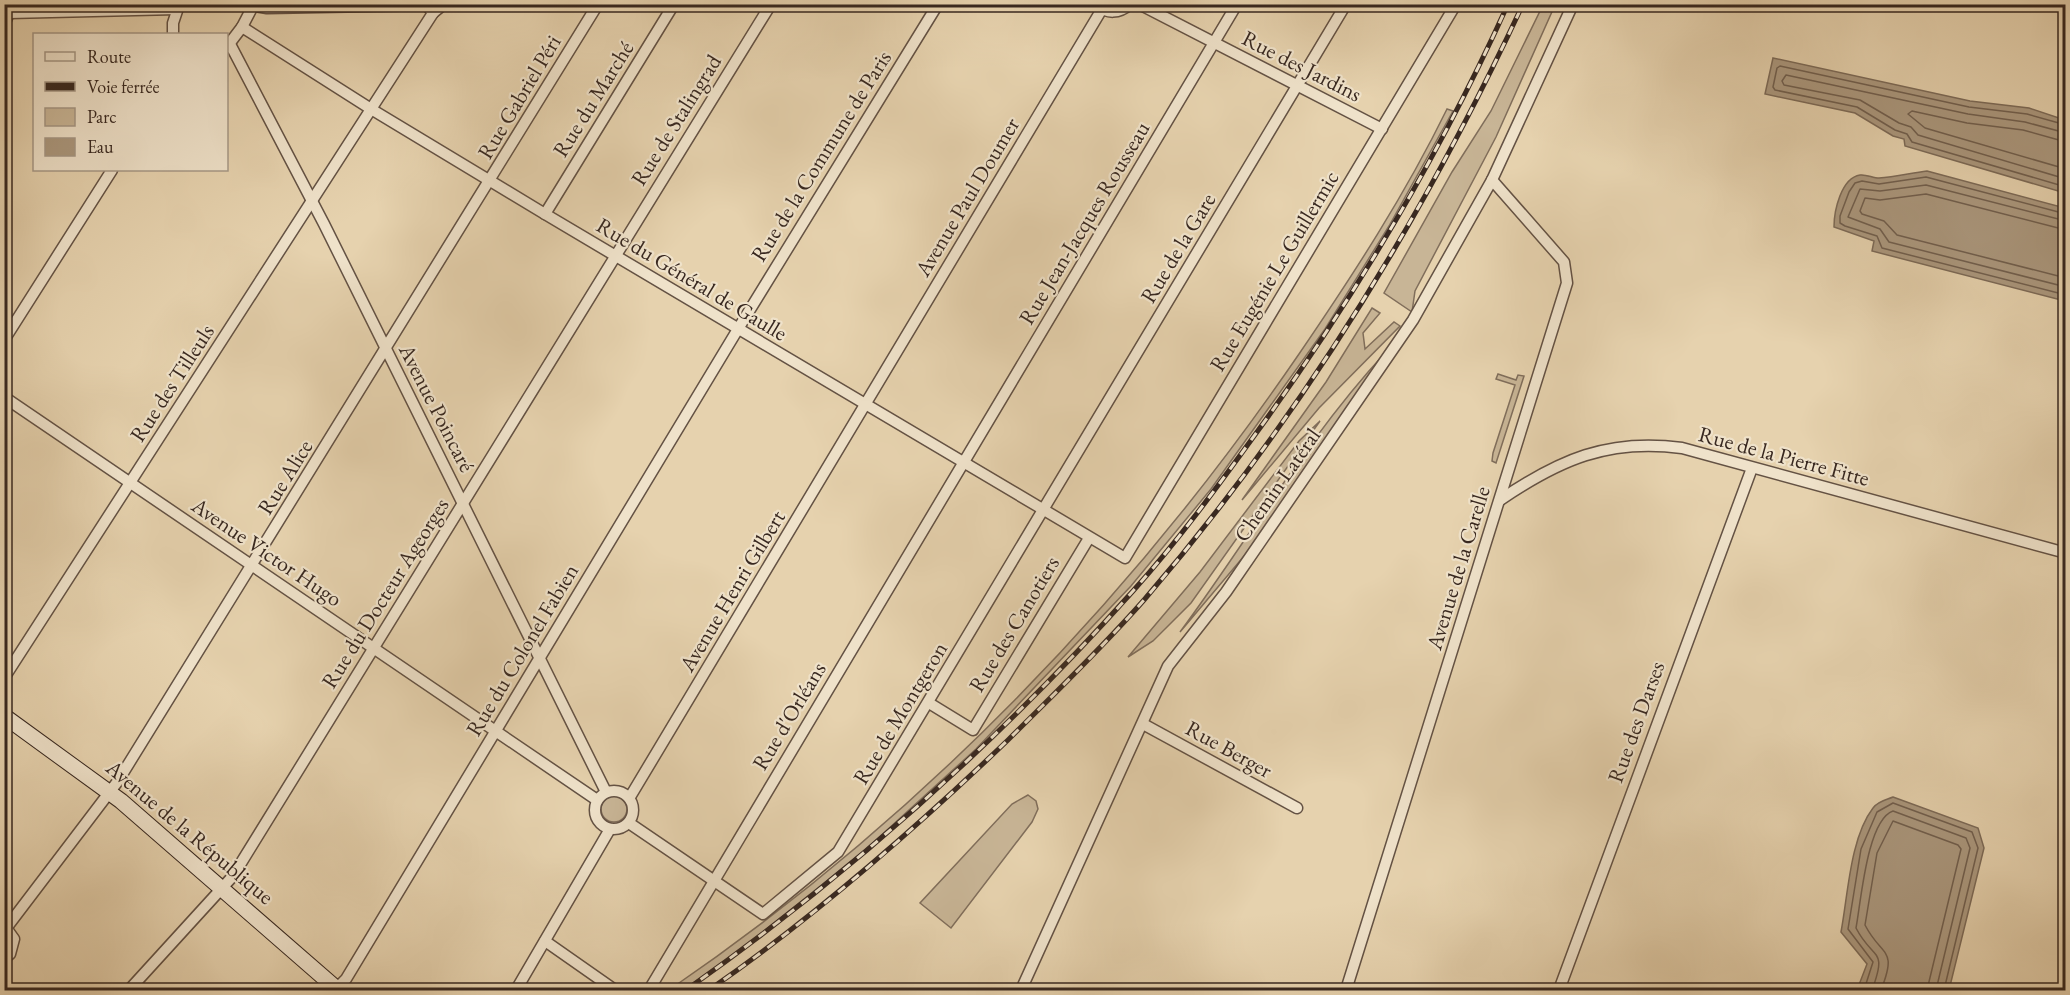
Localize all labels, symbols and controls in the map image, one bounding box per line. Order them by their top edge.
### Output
street label: Rue des Jardins [1237,23,1367,109]
street label: Rue Gabriel Péri [471,30,567,164]
legend [33,33,228,171]
street label: Rue du Marché [546,35,640,163]
text: Route [87,45,131,68]
street label: Rue de la Commune de Paris [744,45,898,267]
street label: Rue de Stalingrad [624,48,728,191]
text: Voie ferrée [87,75,159,98]
text: Parc [87,105,117,128]
street label: Avenue Paul Doumer [908,112,1026,283]
street label: Rue Jean-Jacques Rousseau [1012,116,1156,330]
text: Eau [87,135,114,158]
street label: Rue Eugénie Le Guillermic [1203,165,1345,377]
street label: Rue de la Gare [1134,187,1222,308]
street label: Rue du Général de Gaulle [591,211,793,348]
street label: Rue des Tilleuls [123,319,221,447]
street label: Avenue Poincaré [392,338,482,477]
street label: Rue de la Pierre Fitte [1695,419,1873,493]
street label: Chemin Latéral [1227,422,1327,548]
street label: Rue Alice [251,434,320,520]
street label: Avenue de la Carelle [1419,482,1497,654]
street label: Avenue Victor Hugo [185,490,348,613]
street label: Rue du Docteur Ageorges [315,492,455,694]
street label: Avenue Henri Gilbert [672,505,792,678]
street label: Rue des Canotiers [962,551,1066,697]
street label: Rue du Colonel Fabien [459,558,585,741]
street label: Rue de Montgeron [846,636,954,790]
street label: Rue d'Orléans [745,657,833,775]
street label: Rue des Darses [1601,657,1671,787]
street label: Rue Berger [1181,713,1278,785]
street label: Avenue de la République [99,753,280,911]

